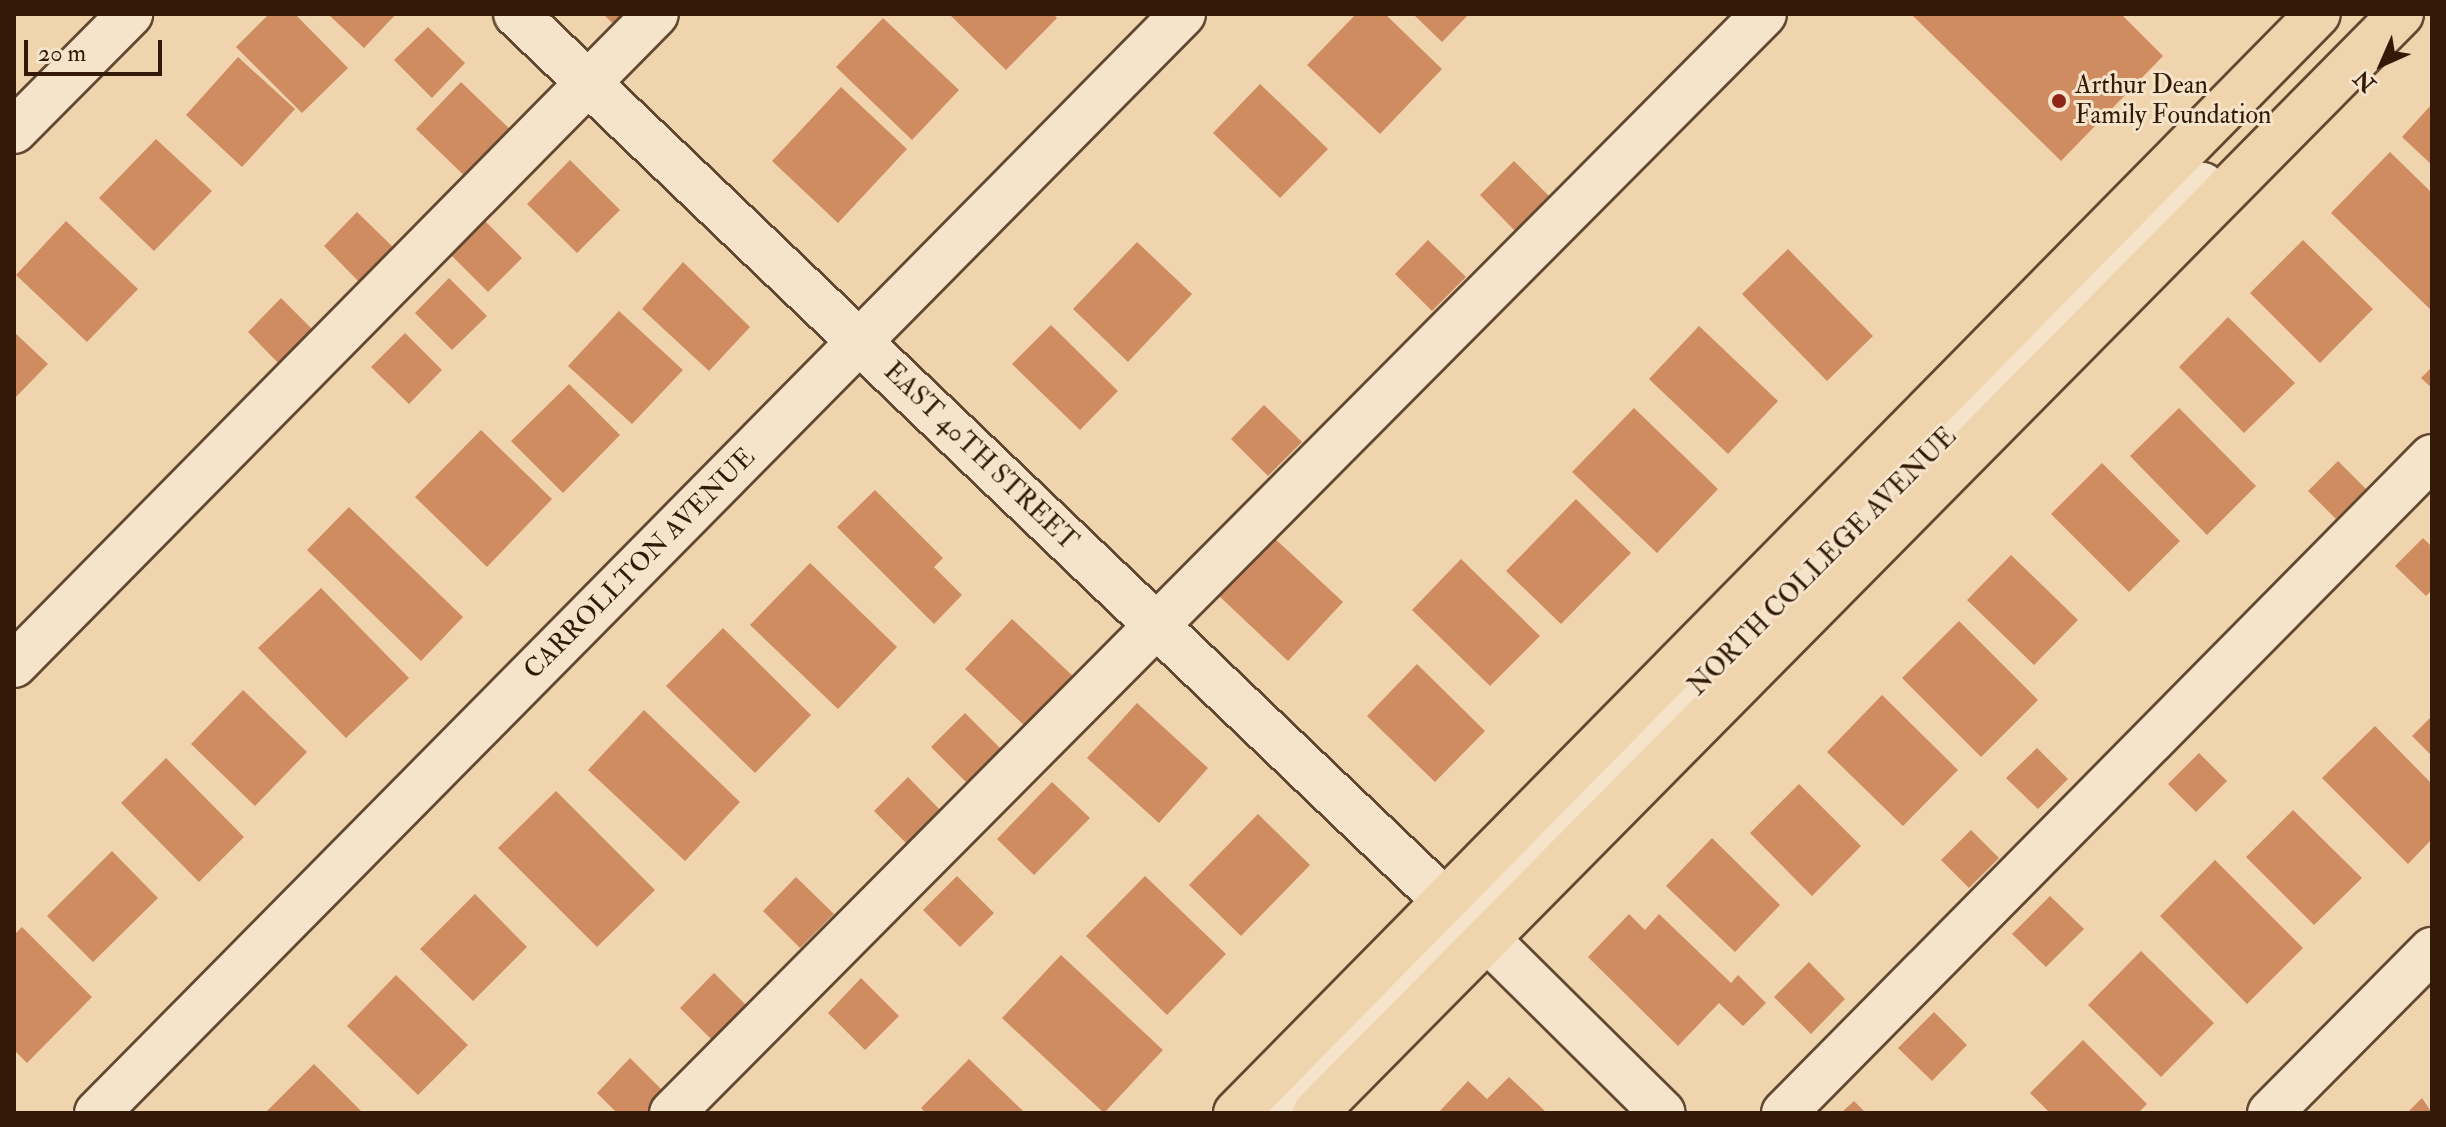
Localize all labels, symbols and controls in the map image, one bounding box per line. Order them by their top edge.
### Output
scale bar [28,24,166,74]
north arrow [2342,24,2422,104]
text: 20 m [38,38,86,69]
text: N [2348,64,2382,98]
place label: Arthur Dean Family Foundation [2075,70,2271,132]
marker: Arthur Dean Family Foundation [2050,92,2068,110]
street label: EAST 40TH STREET [877,356,1083,558]
street label: NORTH COLLEGE AVENUE [1683,422,1963,702]
street label: CARROLLTON AVENUE [518,442,762,686]

